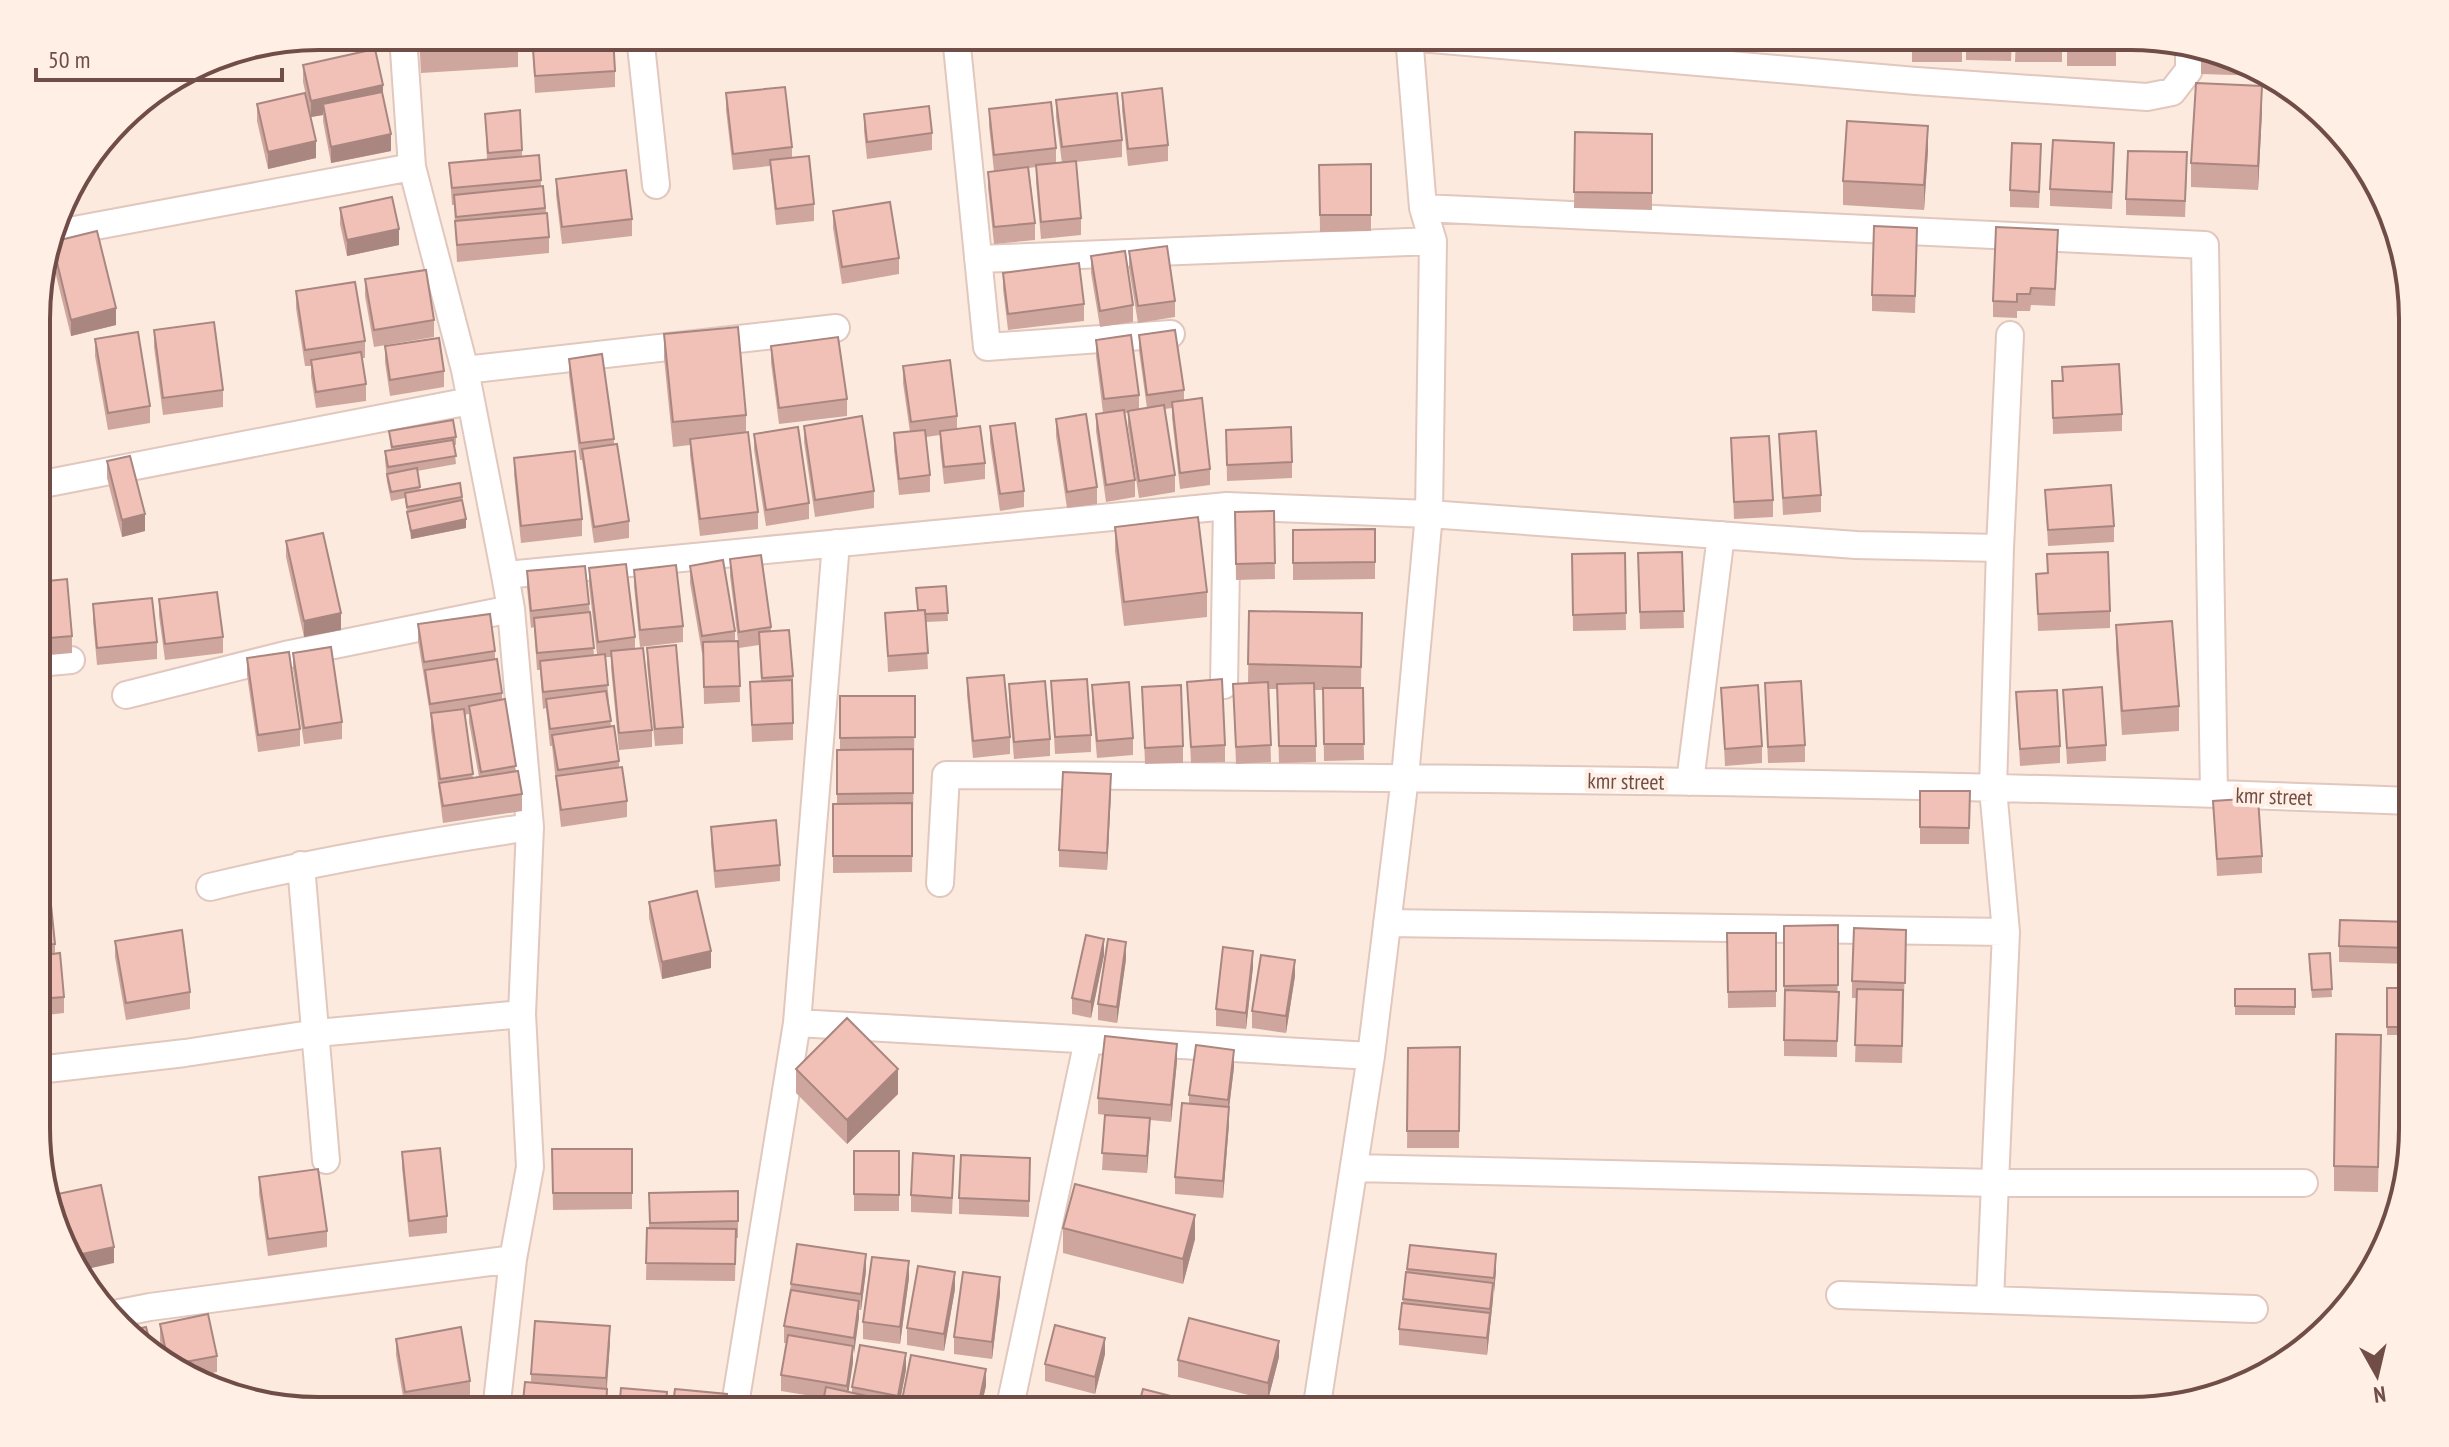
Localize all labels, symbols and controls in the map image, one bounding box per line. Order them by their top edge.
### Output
scale bar [36,32,282,82]
text: 50 m [48,44,90,75]
street label: kmr street [1587,766,1665,796]
street label: kmr street [2235,781,2313,811]
north arrow [2337,1335,2417,1415]
text: N [2372,1380,2388,1409]

